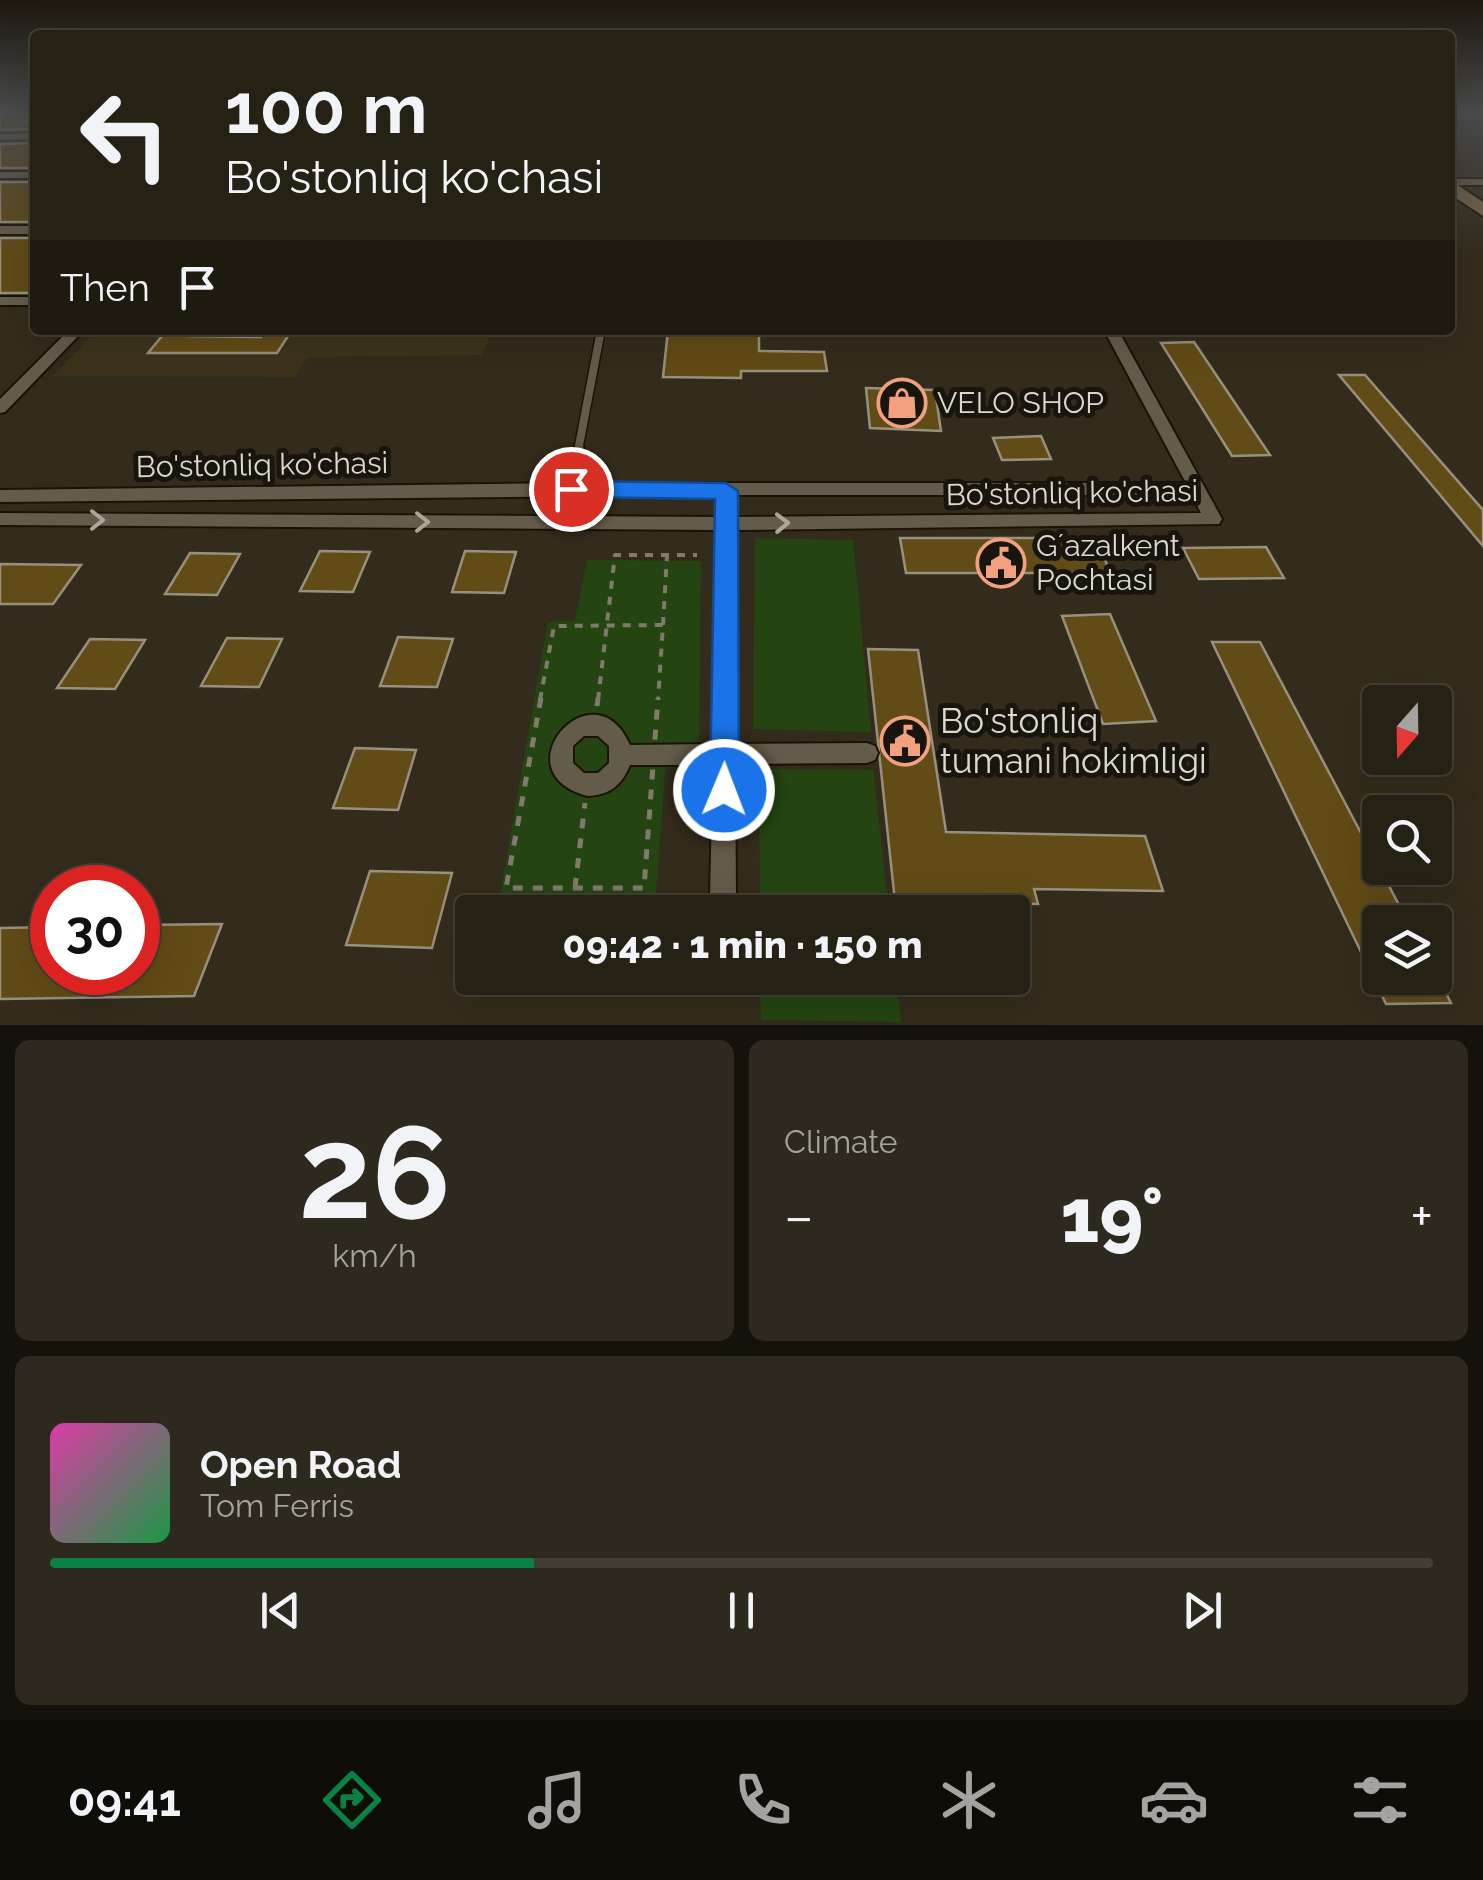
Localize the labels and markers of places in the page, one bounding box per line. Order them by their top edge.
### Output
shop icon: VELO SHOP [876,377,928,429]
place label: VELO SHOP [937,385,1104,420]
pin [529,447,614,532]
place label: Gʼazalkent Pochtasi [1036,528,1180,597]
public building icon: Gʼazalkent Pochtasi [975,537,1027,589]
place label: Bo'stonliq tumani hokimligi [940,700,1207,781]
public building icon: Bo'stonliq tumani hokimligi [879,715,931,767]

